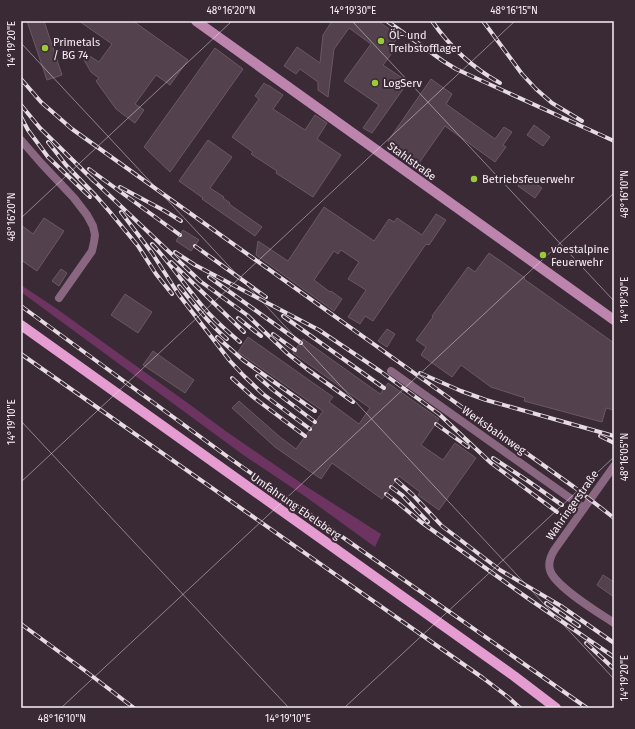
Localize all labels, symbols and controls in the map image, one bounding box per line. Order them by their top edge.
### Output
text: 48°16'20"N [207,5,255,17]
text: 14°19'30"E [330,5,376,17]
text: 48°16'15"N [490,5,538,17]
text: 14°19'20"E [6,21,18,67]
place label: Öl- und Treibstofflager [389,28,462,55]
place label: Primetals / BG 74 [53,36,100,62]
marker: Öl- und Treibstofflager [376,36,386,46]
marker: Primetals / BG 74 [40,43,50,53]
place label: LogServ [383,77,423,90]
marker: LogServ [370,78,380,88]
street label: Stahlstraße [385,139,439,183]
text: 48°16'10"N [619,170,631,218]
place label: Betriebsfeuerwehr [482,173,575,186]
marker: Betriebsfeuerwehr [469,174,479,184]
text: 48°16'20"N [6,193,18,241]
place label: voestalpine Feuerwehr [551,243,609,269]
marker: voestalpine Feuerwehr [538,250,548,260]
text: 14°19'30"E [619,277,631,323]
text: 14°19'10"E [6,399,18,445]
street label: Werksbahnweg [459,404,528,457]
text: 48°16'05"N [619,433,631,481]
street label: Wahringerstraße [544,468,601,543]
street label: Umfahrung Ebelsberg [248,470,344,543]
text: 14°19'20"E [619,655,631,701]
text: 48°16'10"N [38,713,86,725]
text: 14°19'10"E [265,713,311,725]

